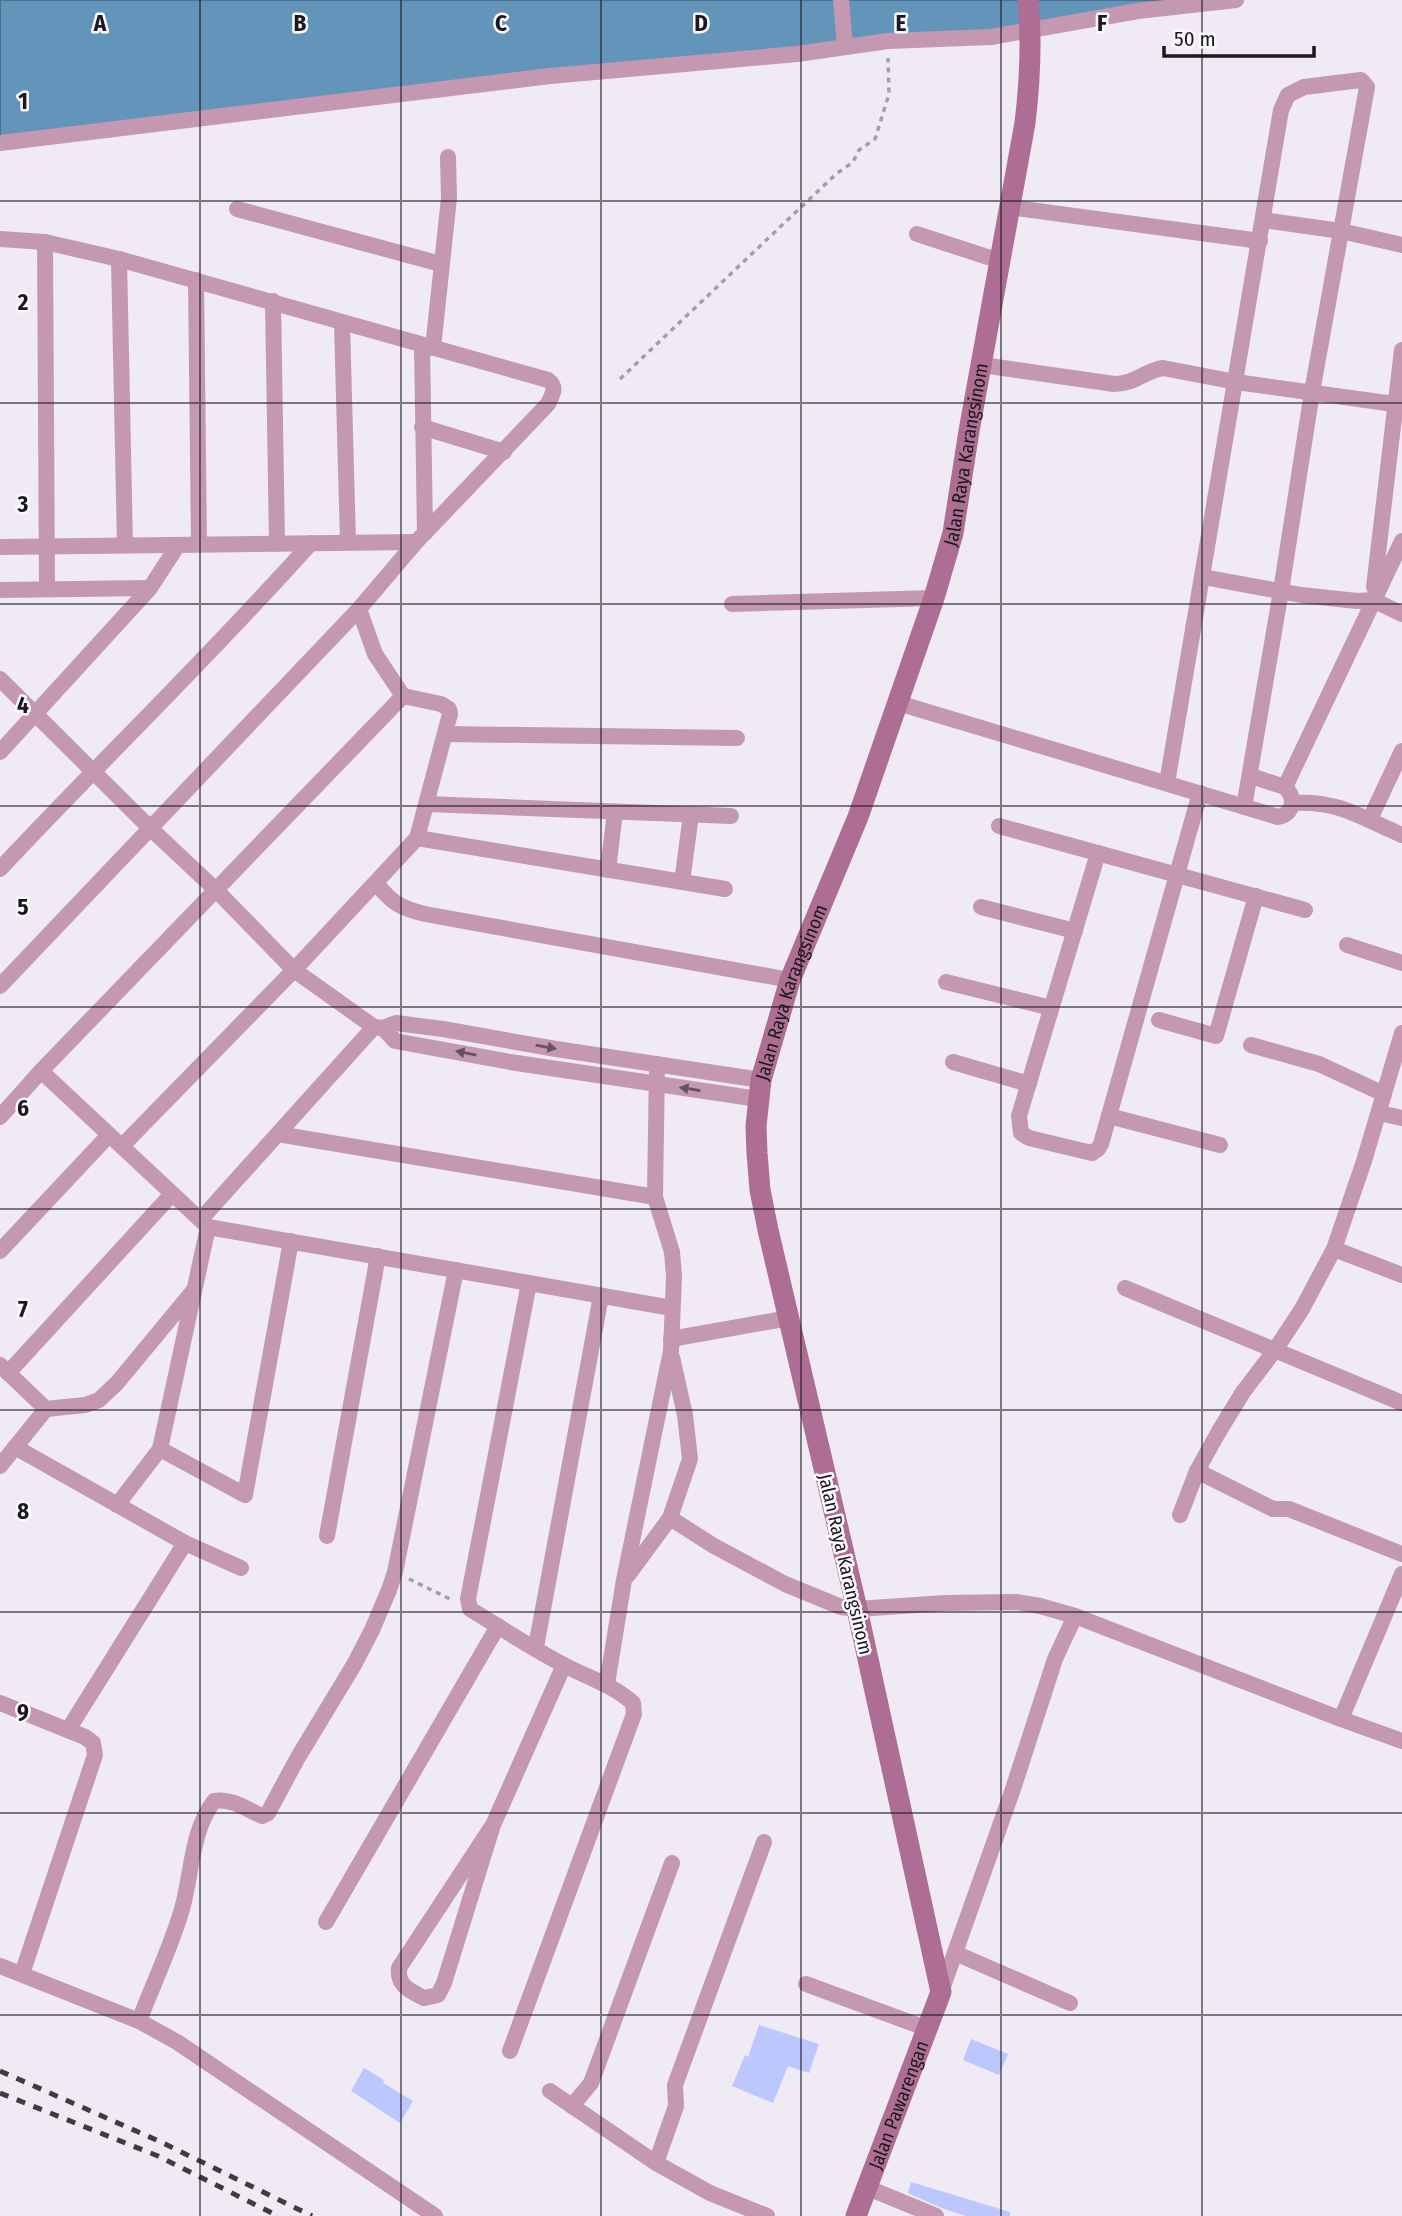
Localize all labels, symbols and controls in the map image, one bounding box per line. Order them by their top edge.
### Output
text: A [93,9,107,37]
text: B [294,9,307,37]
text: C [495,9,507,37]
text: D [694,9,708,37]
text: E [896,9,907,37]
text: F [1097,9,1107,37]
scale bar [1164,14,1314,58]
text: 50 m [1174,26,1216,52]
text: 1 [18,87,28,115]
text: 2 [17,288,29,316]
street label: Jalan Raya Karangsinom [939,361,993,549]
text: 3 [17,490,29,518]
text: 4 [17,691,29,719]
text: 5 [17,893,29,921]
street label: Jalan Raya Karangsinom [750,901,832,1083]
one-way arrow [535,1042,557,1053]
one-way arrow [455,1048,477,1059]
one-way arrow [679,1083,701,1094]
text: 6 [17,1094,29,1122]
text: 7 [18,1295,28,1323]
street label: Jalan Raya Karangsinom [813,1471,878,1657]
text: 8 [17,1497,29,1525]
text: 9 [17,1698,29,1726]
street label: Jalan Pawarengan [864,2037,934,2173]

